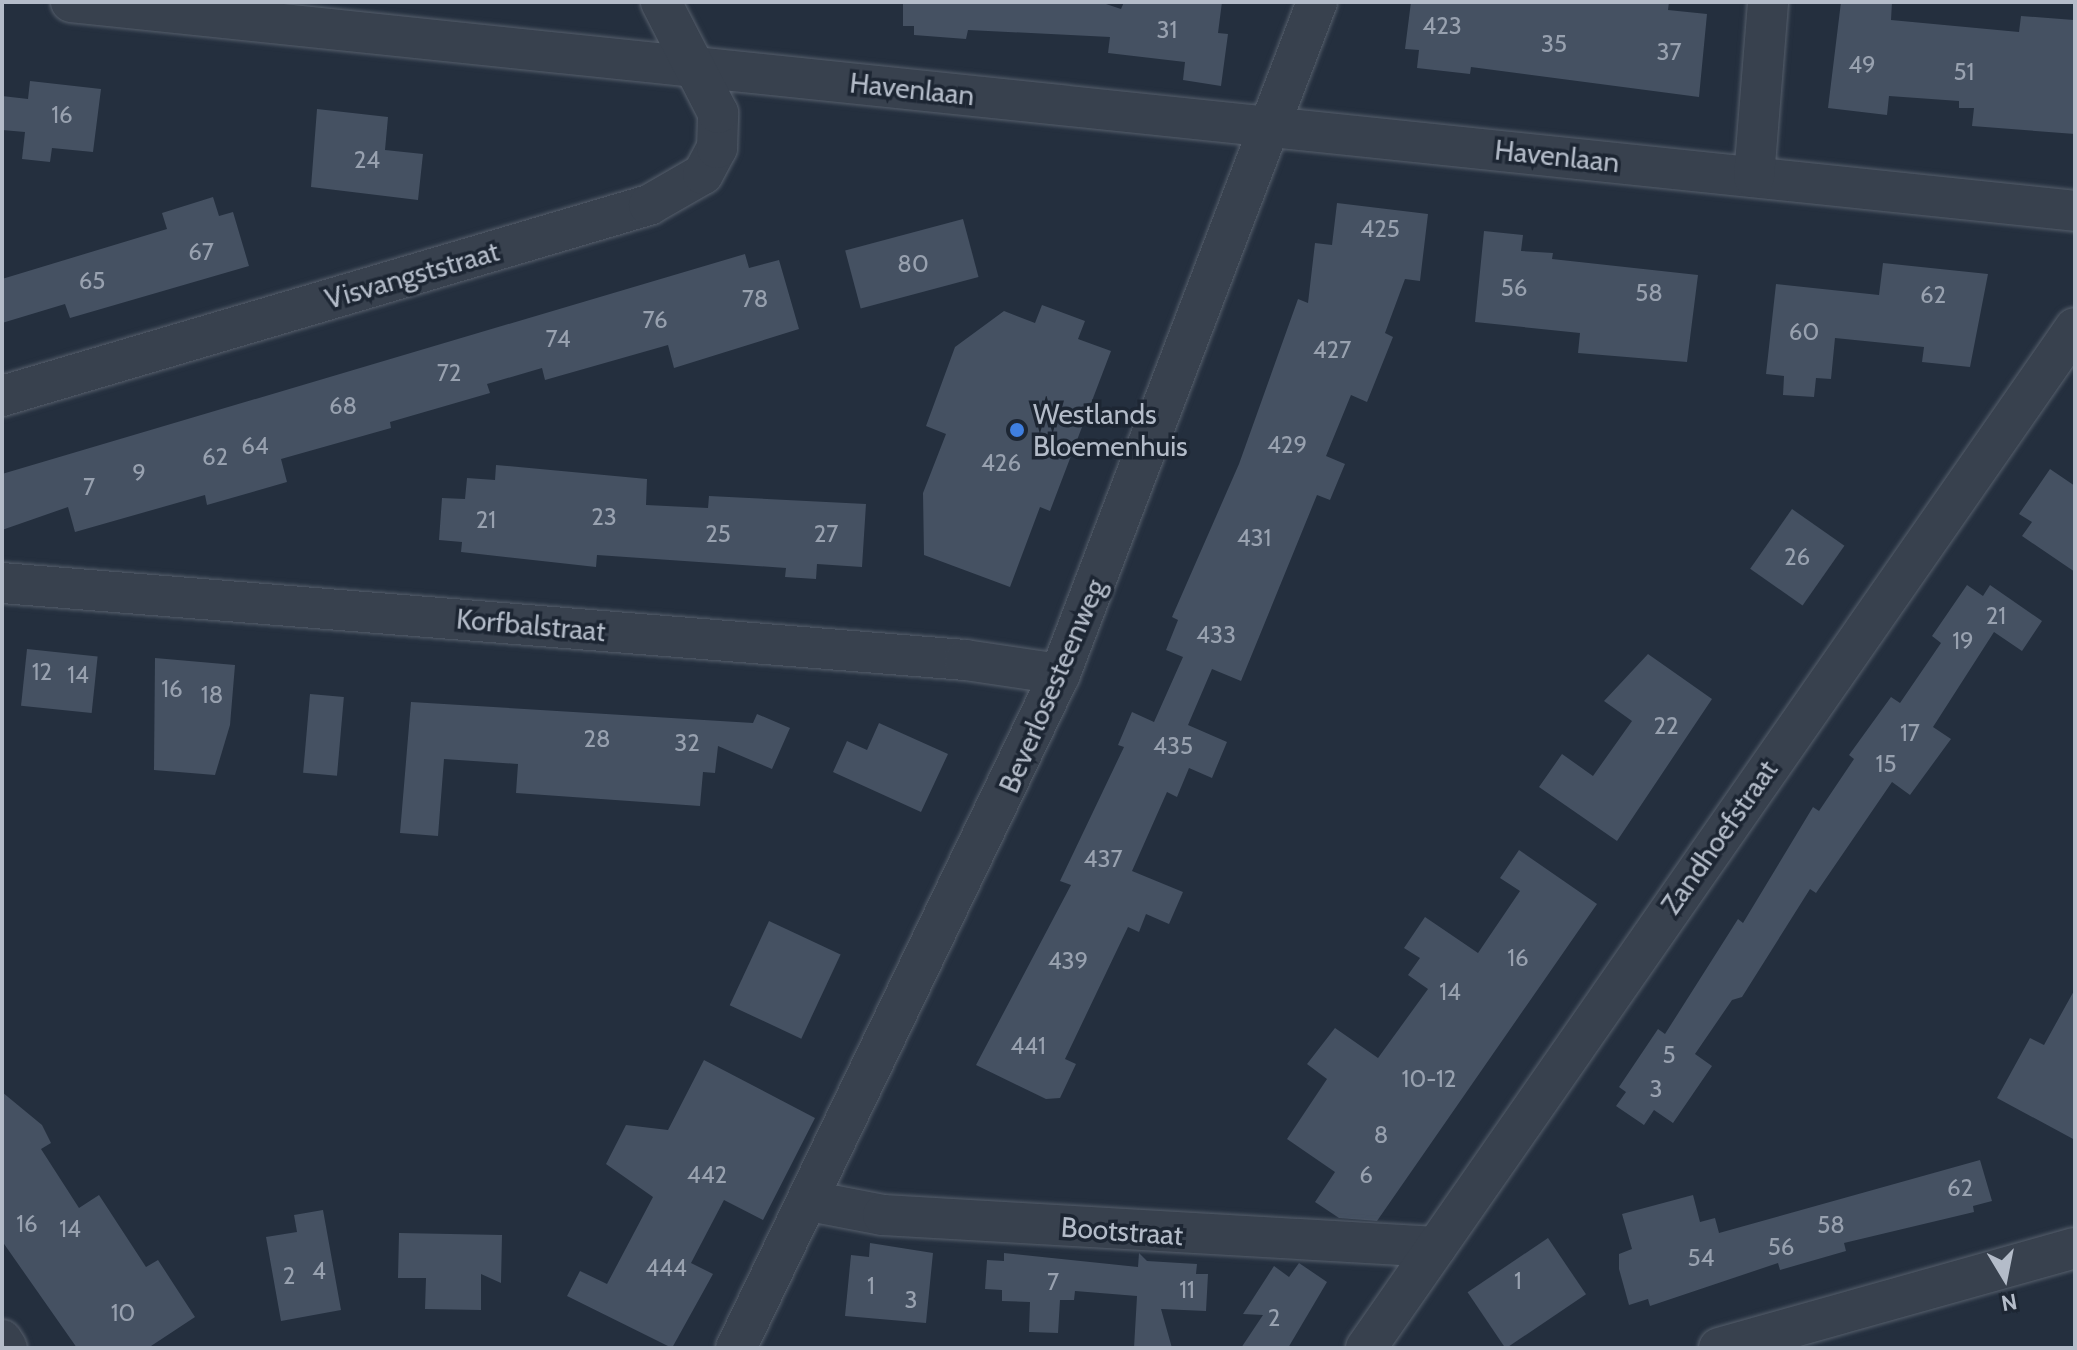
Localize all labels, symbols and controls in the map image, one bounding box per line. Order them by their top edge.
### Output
house number: 423 [1422,12,1462,40]
house number: 31 [1157,16,1177,44]
house number: 35 [1541,30,1567,58]
house number: 37 [1656,38,1682,66]
house number: 49 [1848,51,1876,79]
house number: 51 [1954,58,1974,86]
street label: Havenlaan [848,66,976,112]
house number: 16 [51,101,73,129]
street label: Havenlaan [1493,133,1621,179]
house number: 24 [354,146,380,174]
house number: 425 [1360,215,1400,243]
street label: Visvangststraat [321,234,503,316]
house number: 67 [188,238,214,266]
house number: 80 [897,250,929,278]
house number: 65 [79,267,105,295]
house number: 56 [1501,274,1527,302]
house number: 58 [1635,279,1663,307]
house number: 62 [1920,281,1946,309]
house number: 78 [742,285,768,313]
house number: 76 [642,306,668,334]
house number: 60 [1789,318,1819,346]
house number: 74 [545,325,571,353]
house number: 427 [1313,336,1351,364]
house number: 72 [437,359,461,387]
house number: 68 [329,392,357,420]
place label: Westlands Bloemenhuis [1033,397,1188,463]
marker: Westlands Bloemenhuis [1008,421,1026,439]
house number: 429 [1267,431,1307,459]
house number: 64 [241,432,269,460]
house number: 62 [202,443,228,471]
house number: 426 [981,449,1021,477]
house number: 9 [132,459,146,487]
house number: 7 [83,473,95,501]
house number: 23 [591,503,617,531]
house number: 21 [476,506,496,534]
house number: 25 [705,520,731,548]
house number: 27 [814,520,838,548]
house number: 431 [1237,524,1271,552]
house number: 26 [1784,543,1810,571]
street label: Beverlosesteenweg [992,574,1112,798]
street label: Korfbalstraat [455,602,607,648]
house number: 21 [1986,602,2006,630]
house number: 433 [1196,621,1236,649]
house number: 19 [1952,627,1974,655]
house number: 12 [32,658,52,686]
house number: 14 [67,661,89,689]
house number: 16 [161,675,183,703]
house number: 18 [201,681,223,709]
house number: 22 [1653,712,1679,740]
house number: 17 [1900,719,1920,747]
house number: 28 [583,725,611,753]
house number: 32 [674,729,700,757]
house number: 435 [1153,732,1193,760]
house number: 15 [1876,750,1896,778]
street label: Zandhoefstraat [1654,754,1784,920]
house number: 437 [1084,845,1122,873]
house number: 16 [1507,944,1529,972]
house number: 439 [1048,947,1088,975]
house number: 14 [1439,978,1461,1006]
house number: 441 [1010,1032,1046,1060]
house number: 5 [1663,1041,1675,1069]
house number: 10-12 [1402,1065,1456,1093]
house number: 3 [1650,1075,1662,1103]
house number: 8 [1374,1121,1388,1149]
house number: 442 [687,1161,727,1189]
house number: 6 [1359,1161,1373,1189]
house number: 62 [1947,1174,1973,1202]
house number: 16 [16,1210,38,1238]
street label: Bootstraat [1060,1210,1184,1252]
house number: 58 [1817,1211,1845,1239]
house number: 14 [59,1215,81,1243]
house number: 56 [1768,1233,1794,1261]
north arrow [1965,1238,2045,1318]
house number: 54 [1688,1244,1714,1272]
house number: 444 [645,1254,687,1282]
house number: 4 [312,1257,326,1285]
house number: 2 [283,1262,295,1290]
house number: 1 [1514,1267,1522,1295]
house number: 7 [1047,1268,1059,1296]
house number: 1 [867,1272,875,1300]
house number: 11 [1179,1276,1195,1304]
house number: 3 [905,1286,917,1314]
text: N [1999,1287,2019,1317]
house number: 10 [111,1299,135,1327]
house number: 2 [1268,1304,1280,1332]

